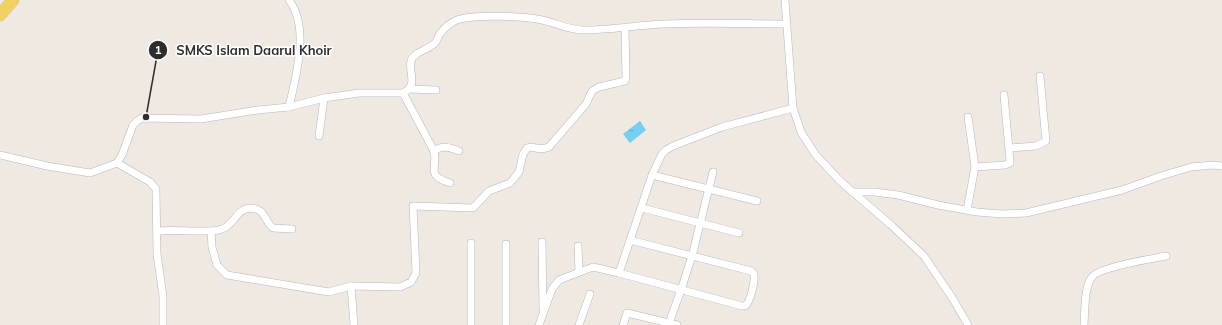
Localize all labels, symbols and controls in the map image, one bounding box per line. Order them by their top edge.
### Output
callout: SMKS Islam Daarul Khoir [148,38,339,63]
text: 1 [154,42,162,57]
text: SMKS Islam Daarul Khoir [176,42,333,58]

